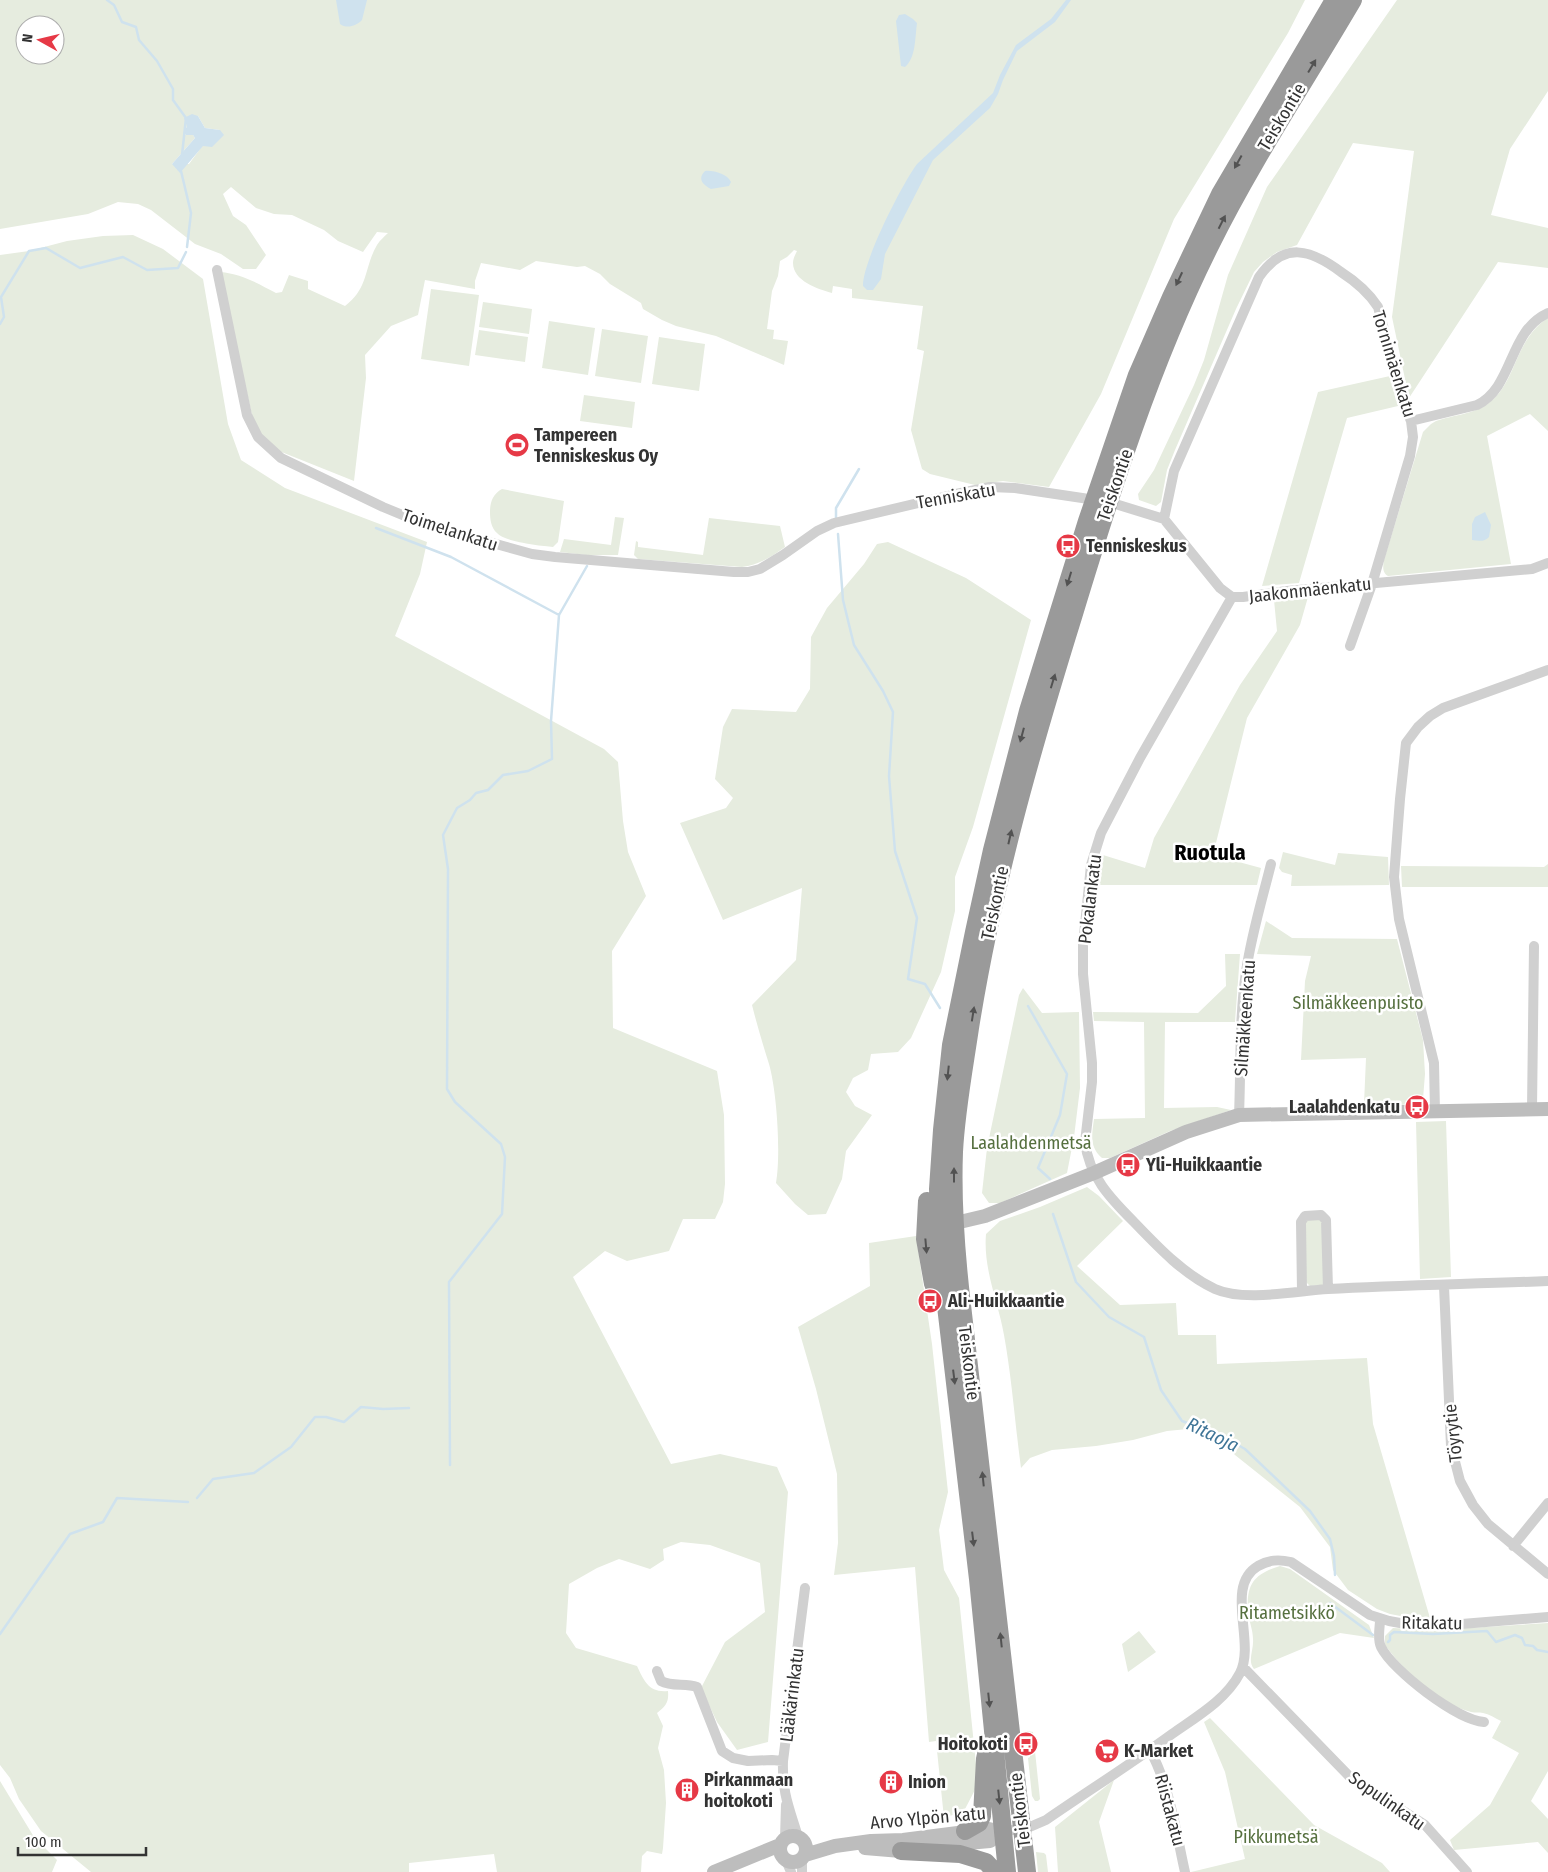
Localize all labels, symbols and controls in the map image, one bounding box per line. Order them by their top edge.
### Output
north arrow [15,15,65,65]
text: N [19,33,37,44]
one-way arrow [1308,59,1317,72]
street label: Teiskontie [1253,79,1311,155]
one-way arrow [1234,155,1242,170]
one-way arrow [1218,214,1226,229]
one-way arrow [1175,272,1183,286]
street label: Tornimäenkatu [1367,308,1421,420]
place label: Tampereen Tenniskeskus Oy [534,424,659,467]
sports icon: Tampereen Tenniskeskus Oy [504,432,530,458]
street label: Teiskontie [1092,446,1138,524]
street label: Tenniskatu [915,478,997,514]
street label: Toimelankatu [399,504,501,556]
bus stop icon: Tenniskeskus [1055,533,1081,559]
place label: Tenniskeskus [1086,535,1187,557]
one-way arrow [1064,572,1072,587]
street label: Jaakonmäenkatu [1248,573,1372,607]
one-way arrow [1050,673,1057,688]
one-way arrow [1017,728,1025,743]
one-way arrow [1006,830,1014,845]
district label: Ruotula [1174,839,1246,866]
street label: Pokalankatu [1074,853,1106,945]
street label: Teiskontie [976,864,1014,942]
street label: Silmäkkeenkatu [1230,959,1260,1077]
park label: Silmäkkeenpuisto [1292,992,1424,1014]
one-way arrow [969,1005,977,1021]
one-way arrow [944,1065,952,1081]
bus stop icon: Laalahdenkatu [1404,1094,1430,1120]
place label: Laalahdenkatu [1289,1096,1400,1118]
park label: Laalahdenmetsä [970,1132,1092,1154]
bus stop icon: Yli-Huikkaantie [1115,1152,1141,1178]
place label: Yli-Huikkaantie [1145,1154,1262,1176]
one-way arrow [950,1167,958,1183]
one-way arrow [922,1239,930,1255]
bus stop icon: Ali-Huikkaantie [917,1288,943,1314]
place label: Ali-Huikkaantie [947,1290,1064,1312]
street label: Teiskontie [954,1324,984,1402]
one-way arrow [950,1370,958,1386]
street label: Töyrytie [1439,1403,1467,1463]
water label: Ritaoja [1183,1412,1243,1457]
one-way arrow [979,1471,987,1487]
one-way arrow [969,1531,977,1547]
park label: Ritametsikkö [1239,1602,1335,1624]
street label: Ritakatu [1401,1611,1463,1635]
one-way arrow [997,1632,1005,1648]
street label: Lääkärinkatu [775,1647,809,1743]
one-way arrow [985,1693,993,1709]
bus stop icon: Hoitokoti [1013,1731,1039,1757]
place label: Hoitokoti [938,1733,1008,1755]
supermarket icon: K-Market [1094,1738,1120,1764]
place label: K-Market [1124,1740,1194,1762]
street label: Sopulinkatu [1344,1767,1430,1835]
place label: Pirkanmaan hoitokoti [704,1769,793,1812]
building icon: Inion [878,1769,904,1795]
place label: Inion [908,1771,946,1793]
street label: Teiskontie [1005,1771,1035,1849]
street label: Riistakatu [1150,1772,1190,1848]
building icon: Pirkanmaan hoitokoti [674,1777,700,1803]
one-way arrow [995,1789,1003,1805]
street label: Arvo Ylpön katu [869,1802,987,1834]
scale bar [18,1824,145,1856]
park label: Pikkumetsä [1233,1826,1319,1848]
text: 100 m [25,1833,62,1851]

